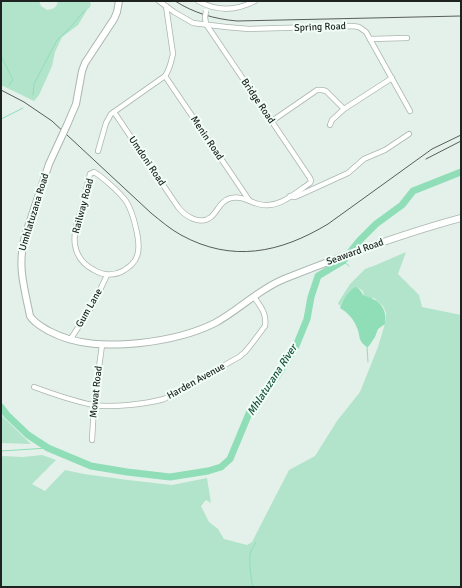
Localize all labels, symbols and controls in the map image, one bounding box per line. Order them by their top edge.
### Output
street label: Spring Road [294,20,346,34]
street label: Bridge Road [239,76,277,126]
street label: Menin Road [188,114,226,162]
street label: Umdoni Road [126,134,168,188]
street label: Umhlatuzana Road [16,172,52,252]
street label: Railway Road [70,177,96,235]
street label: Seaward Road [325,236,385,268]
street label: Gum Lane [73,286,105,330]
water label: Mhlatuzana River [244,341,301,418]
street label: Harden Avenue [165,360,227,402]
street label: Mowat Road [87,365,105,419]

